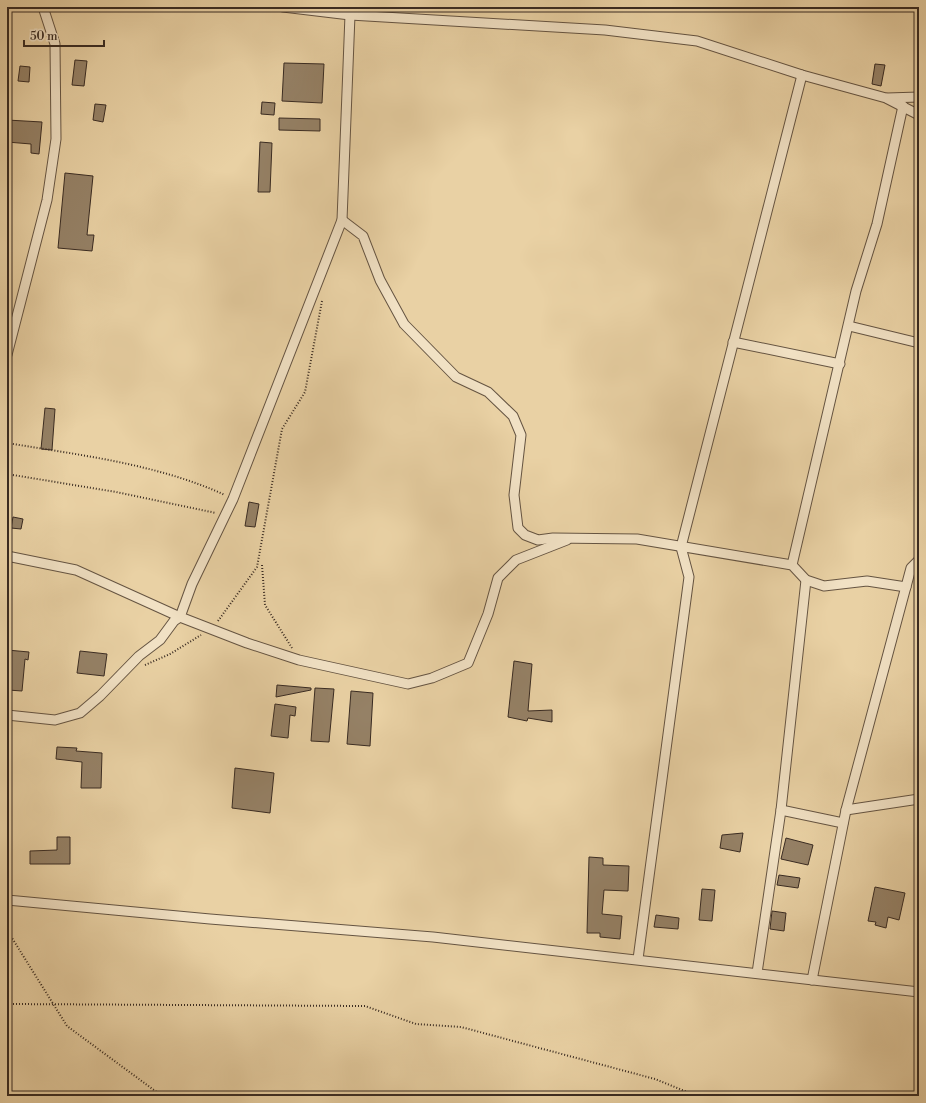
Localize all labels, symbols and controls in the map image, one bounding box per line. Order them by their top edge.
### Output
scale bar [24,22,104,48]
text: 50 m [30,29,58,44]

